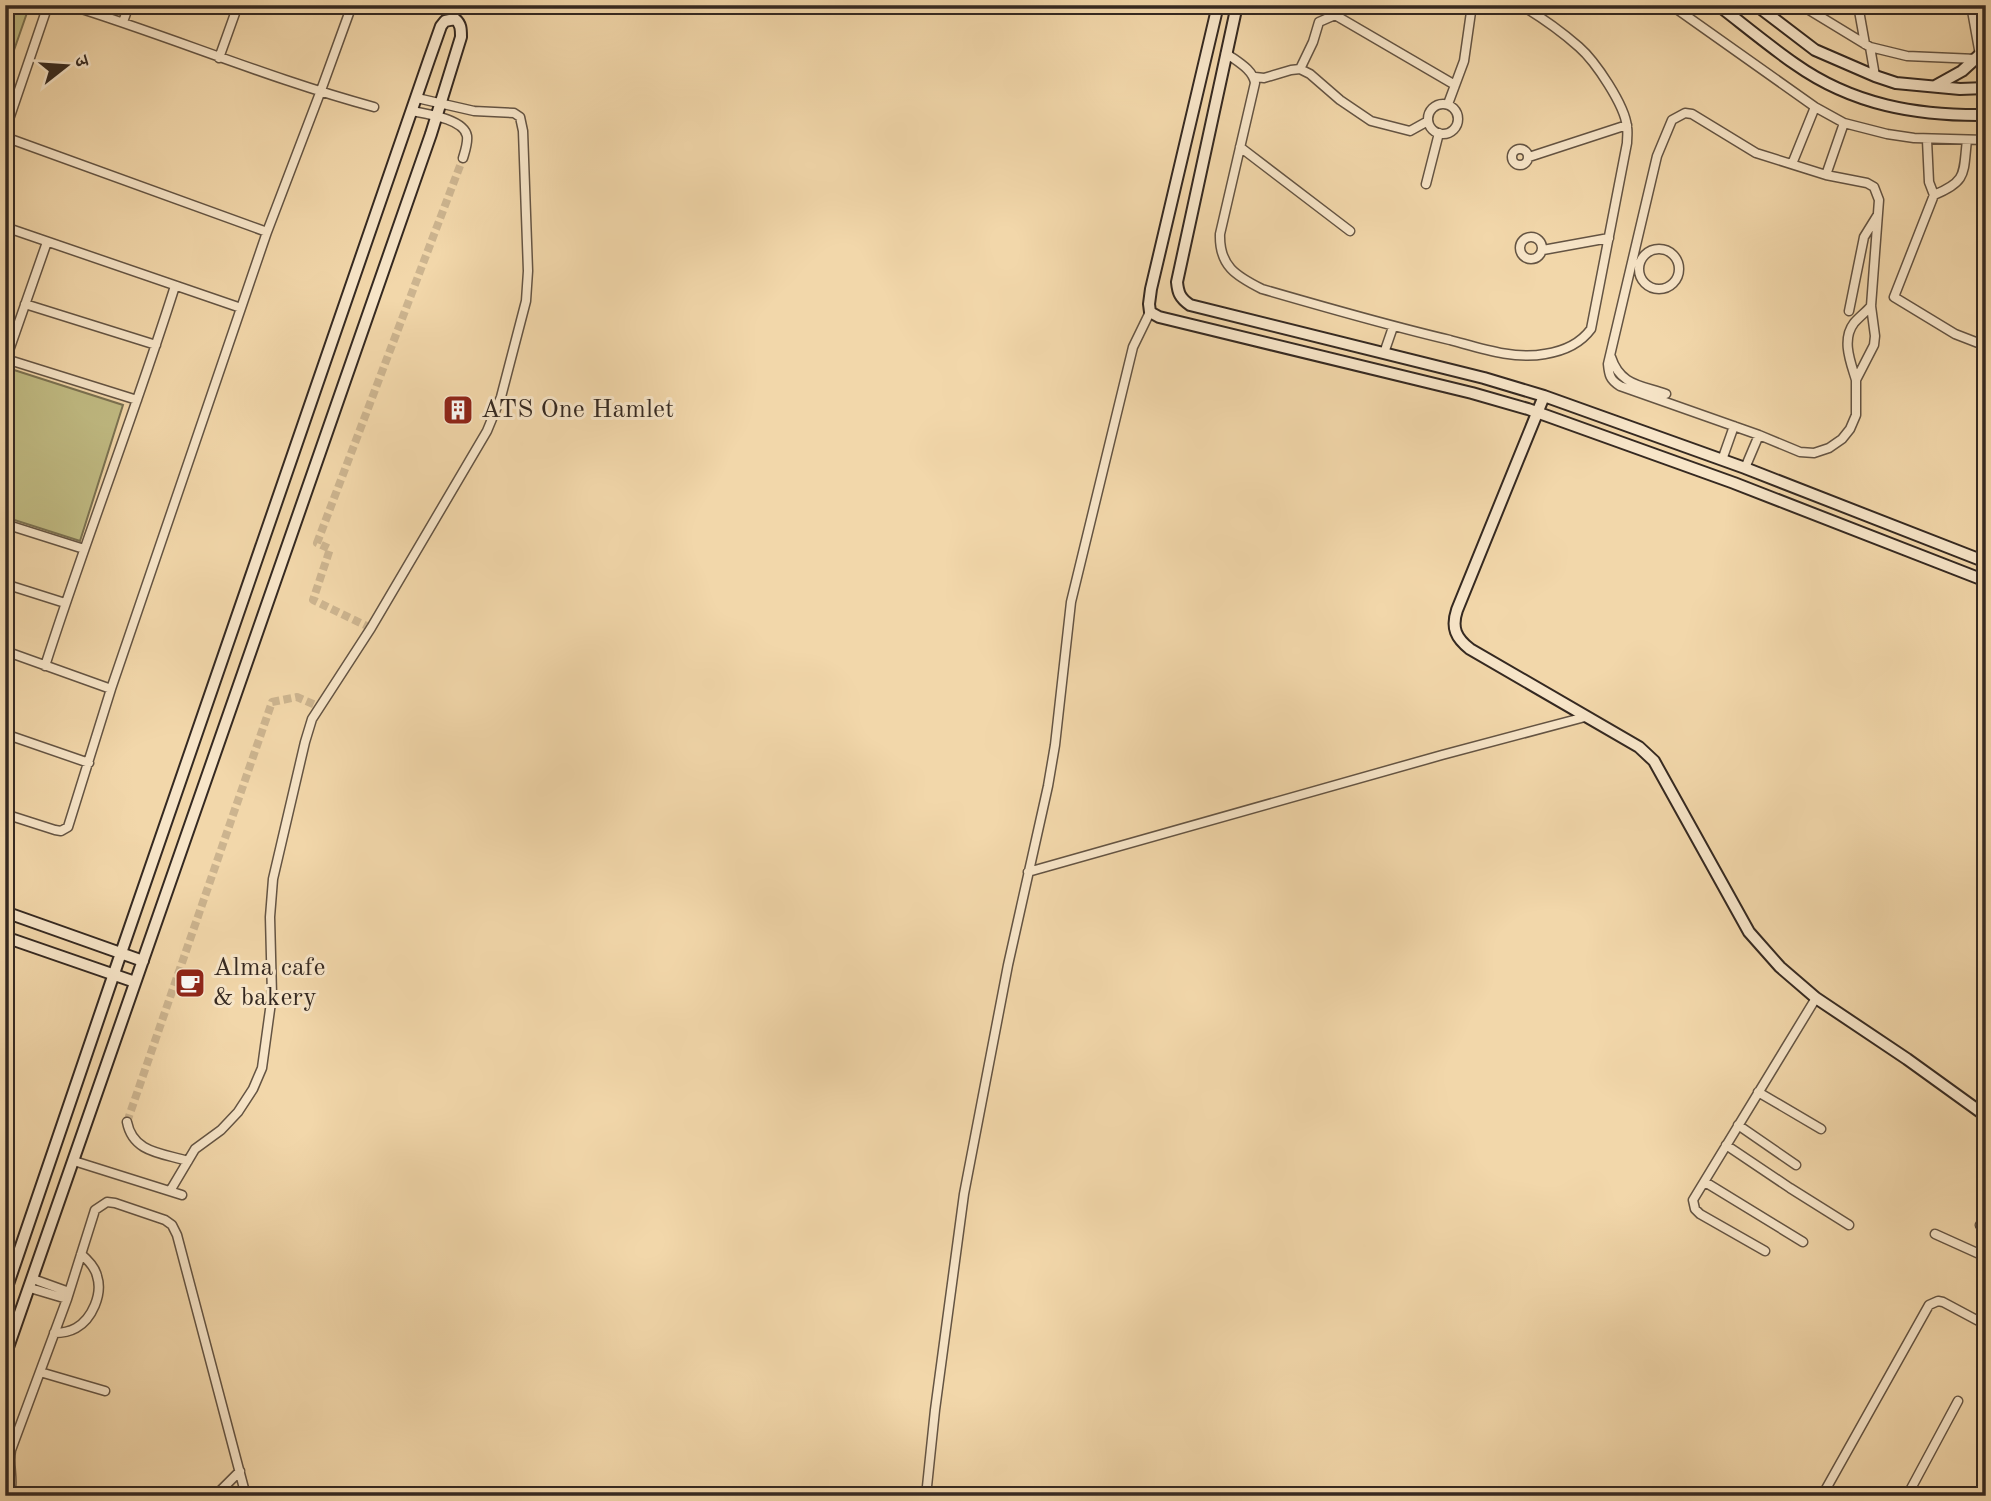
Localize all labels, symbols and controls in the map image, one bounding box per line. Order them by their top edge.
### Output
north arrow [32,32,102,102]
text: उ [69,52,91,70]
building icon: ATS One Hamlet [441,393,475,427]
place label: ATS One Hamlet [481,397,674,423]
place label: Alma cafe & bakery [213,955,325,1011]
cafe icon: Alma cafe & bakery [173,966,207,1000]

